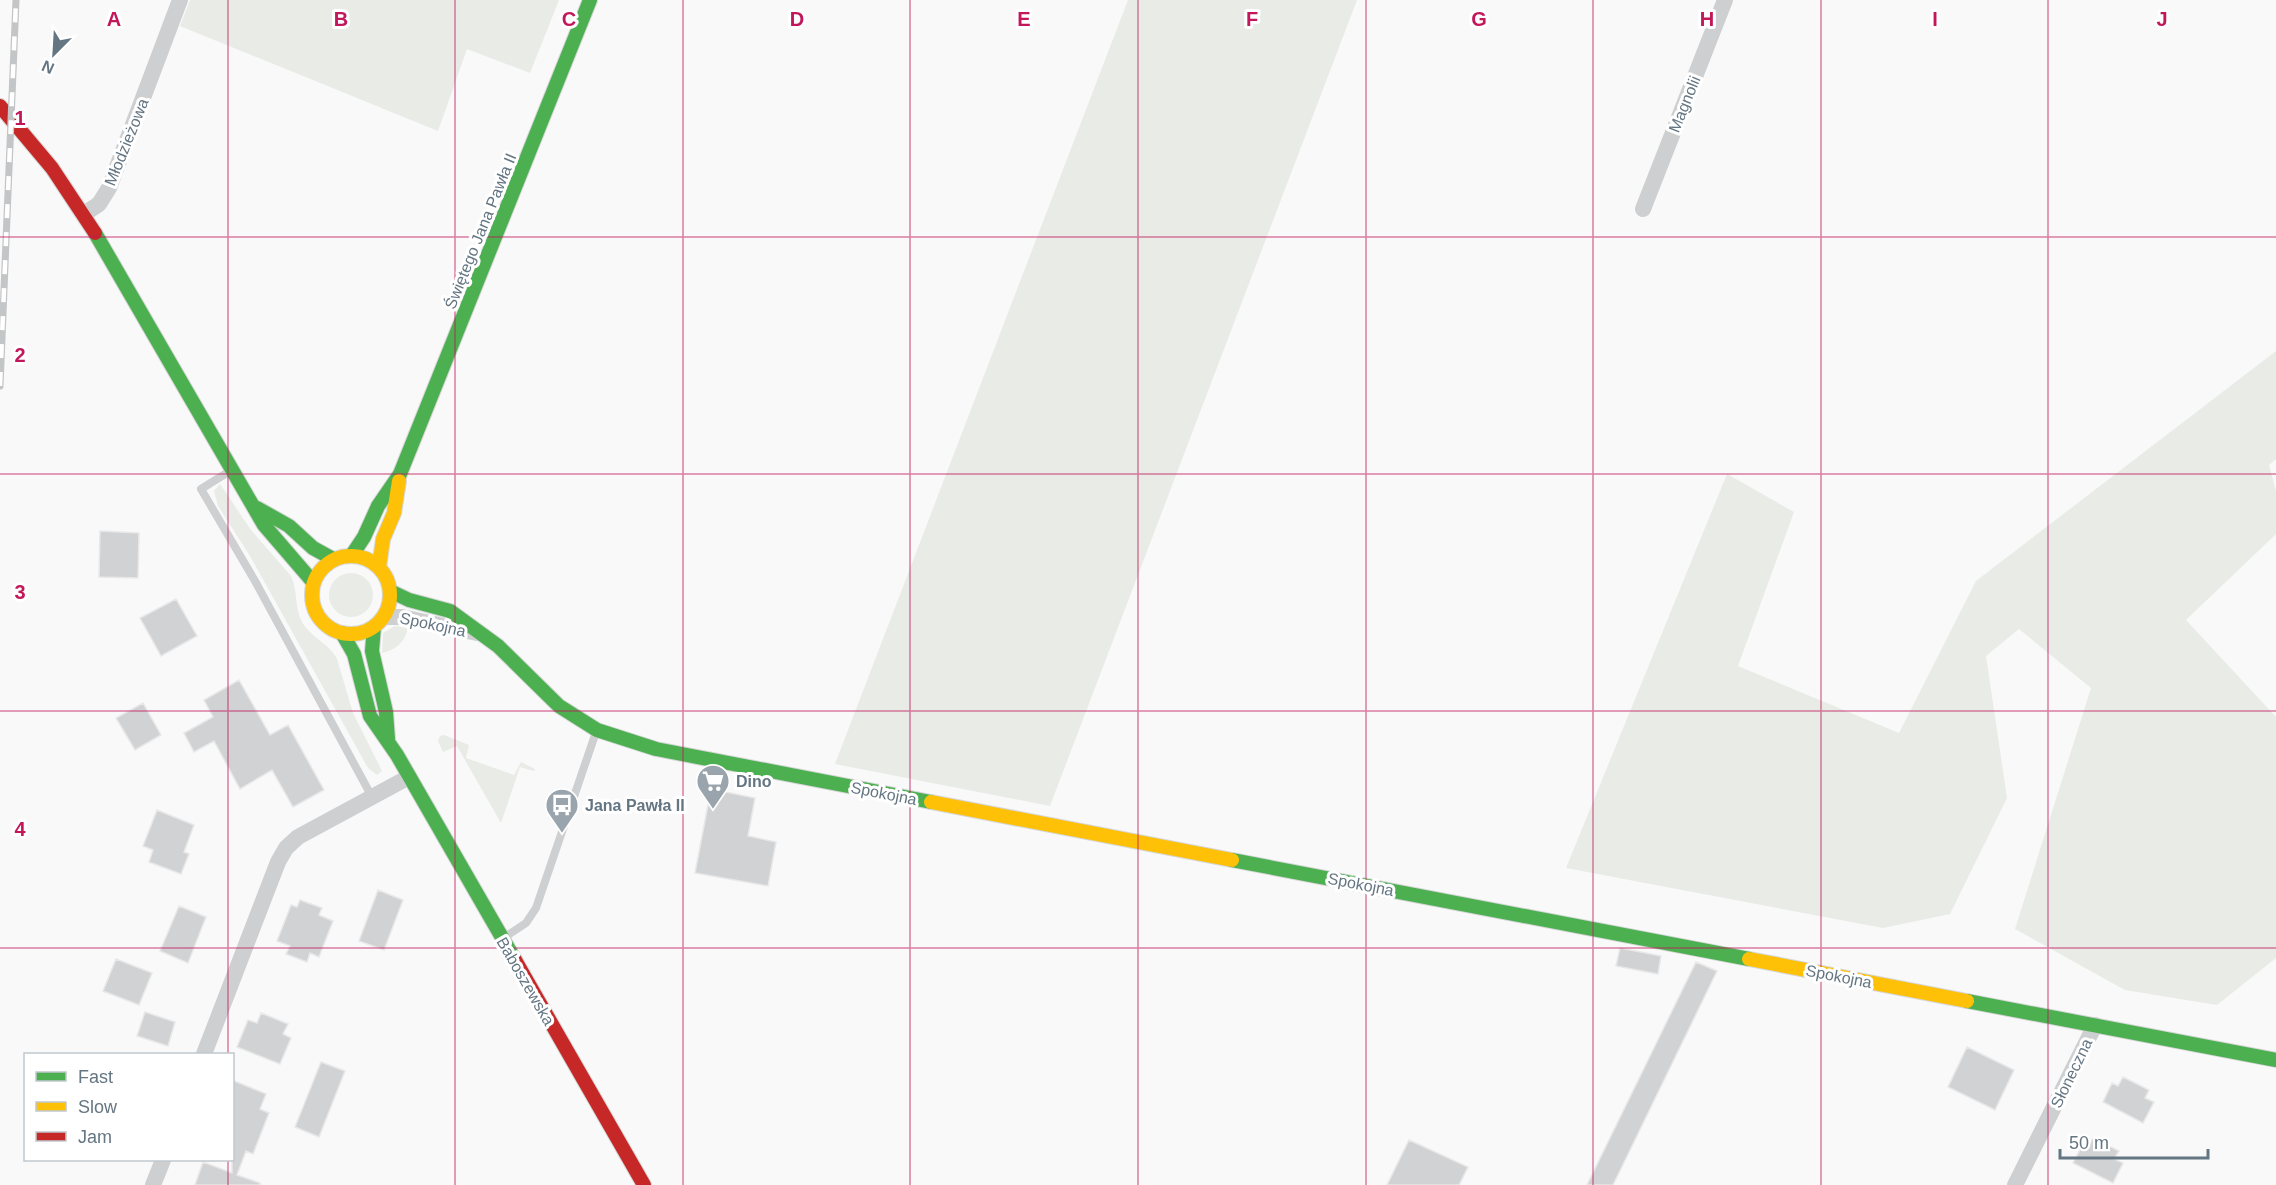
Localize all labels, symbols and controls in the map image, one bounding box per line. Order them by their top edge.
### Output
text: A [107,8,121,30]
text: B [334,8,348,30]
text: C [562,8,576,30]
text: D [790,8,804,30]
text: E [1017,8,1031,30]
text: F [1246,8,1258,30]
text: G [1471,8,1487,30]
text: H [1700,8,1714,30]
text: I [1932,8,1938,30]
text: J [2156,8,2168,30]
north arrow [24,24,84,84]
text: N [39,57,57,77]
street label: Magnolii [1665,73,1704,135]
street label: Młodzieżowa [101,96,152,188]
text: 1 [14,107,26,129]
street label: Świętego Jana Pawła II [441,151,519,311]
text: 2 [14,344,26,366]
text: 3 [14,581,26,603]
street label: Spokojna [398,609,467,640]
supermarket icon: Dino [695,763,731,810]
place label: Dino [736,773,772,790]
street label: Spokojna [850,779,918,808]
bus stop icon: Jana Pawła II [544,787,580,834]
place label: Jana Pawła II [585,797,685,814]
text: 4 [14,818,26,840]
street label: Spokojna [1327,870,1395,899]
street label: Baboszewska [494,934,558,1028]
street label: Spokojna [1805,962,1873,991]
street label: Słoneczna [2047,1036,2096,1111]
legend [24,1053,234,1161]
text: Fast [78,1067,113,1087]
text: Slow [78,1097,118,1117]
scale bar [2060,1122,2208,1160]
text: Jam [78,1127,112,1147]
text: 50 m [2069,1133,2109,1153]

